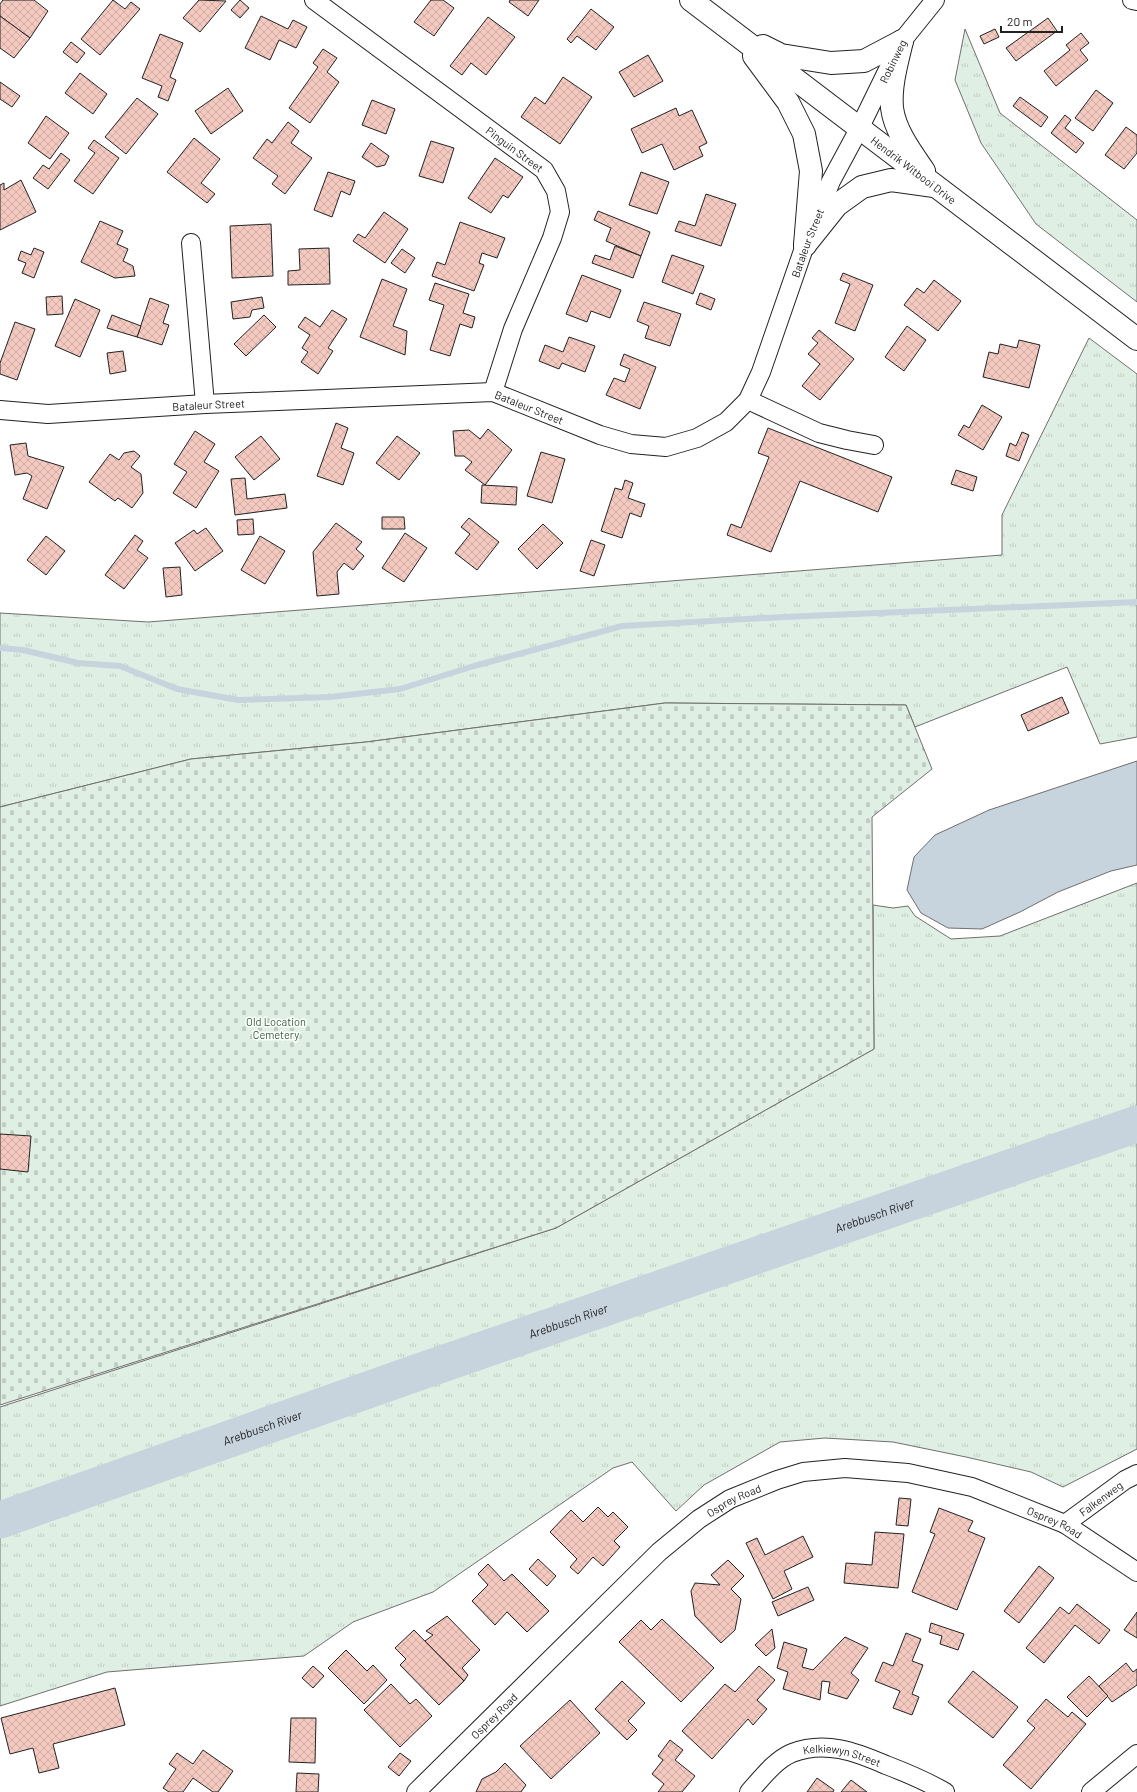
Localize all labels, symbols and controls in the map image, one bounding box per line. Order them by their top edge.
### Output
scale bar [1001,8,1062,34]
text: 20 m [1007,14,1033,28]
street label: Robinweg [876,37,908,85]
street label: Pinguin Street [484,123,546,174]
street label: Hendrik Witbooi Drive [869,133,959,206]
street label: Bataleur Street [788,206,826,279]
street label: Bataleur Street [493,387,566,426]
street label: Bataleur Street [172,396,245,413]
park label: Old Location Cemetery [246,1015,306,1041]
water label: Arebbusch River [833,1194,916,1235]
water label: Arebbusch River [527,1300,610,1341]
water label: Arebbusch River [221,1407,304,1448]
street label: Falkenweg [1076,1478,1125,1518]
street label: Osprey Road [704,1481,763,1519]
street label: Osprey Road [1025,1503,1085,1540]
street label: Osprey Road [468,1690,519,1741]
street label: Kelkiewyn Street [802,1741,883,1769]

